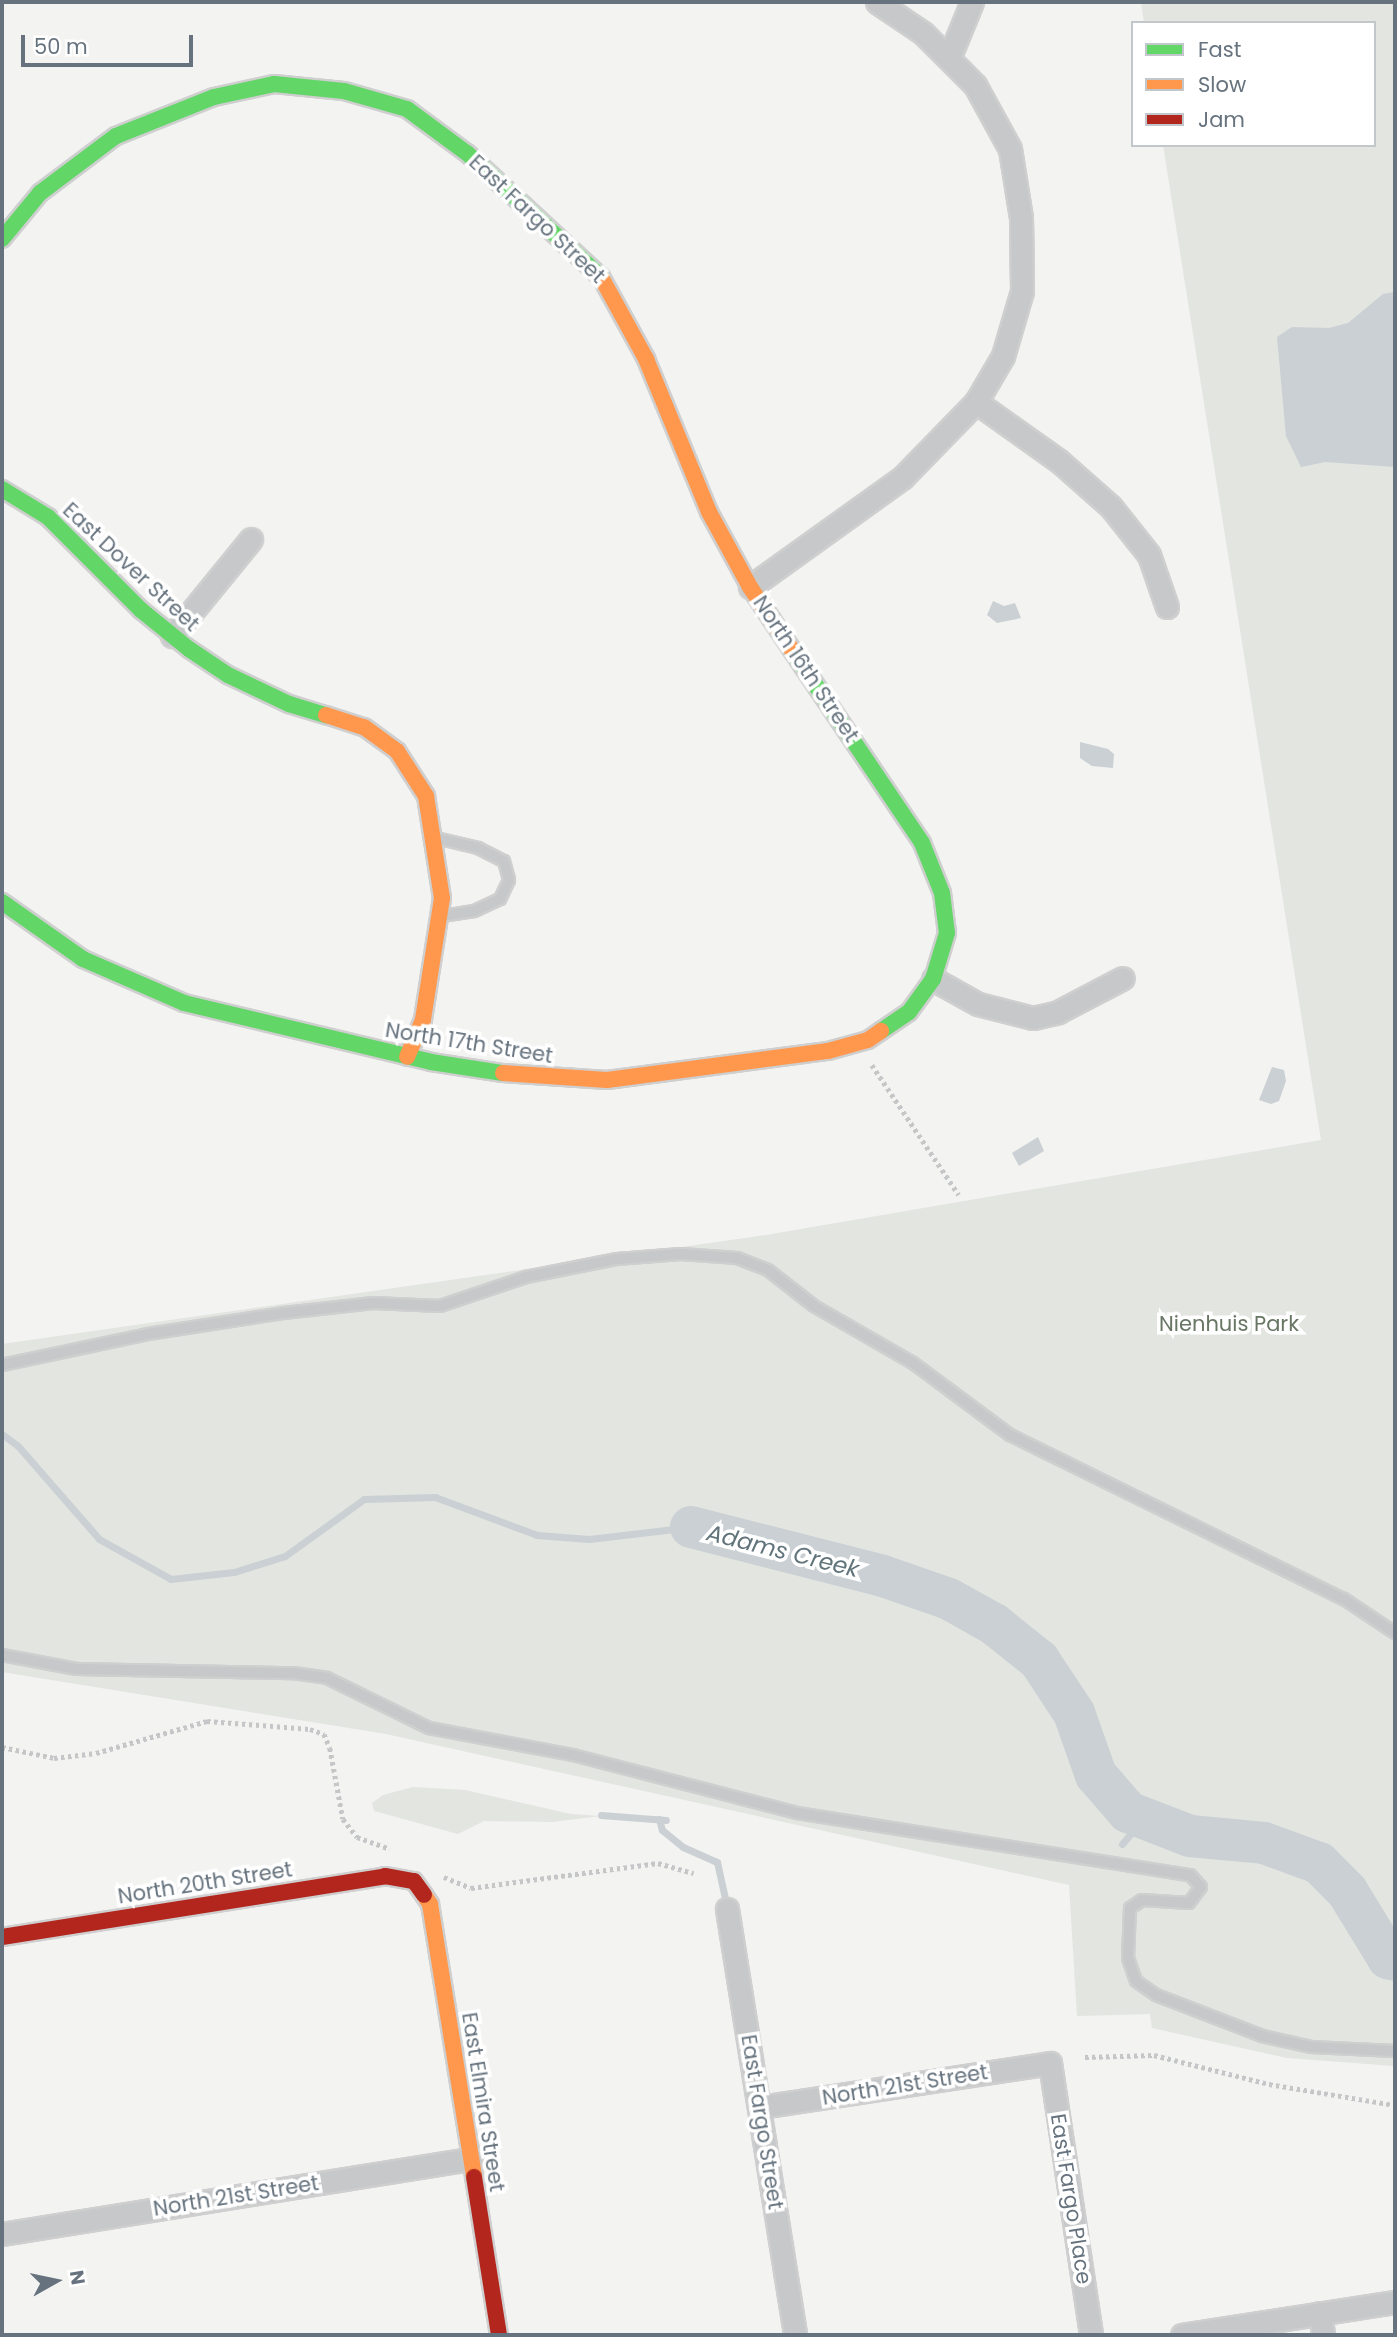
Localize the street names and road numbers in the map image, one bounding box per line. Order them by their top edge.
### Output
street label: East Fargo Street [464,150,610,288]
street label: East Dover Street [58,497,204,637]
street label: North 16th Street [748,591,864,747]
street label: North 17th Street [384,1017,554,1069]
street label: North 20th Street [116,1857,294,1909]
street label: East Elmira Street [456,2011,510,2193]
street label: East Fargo Street [736,2033,788,2211]
street label: North 21st Street [820,2059,990,2111]
street label: East Fargo Place [1045,2112,1097,2286]
street label: North 21st Street [151,2170,321,2222]

